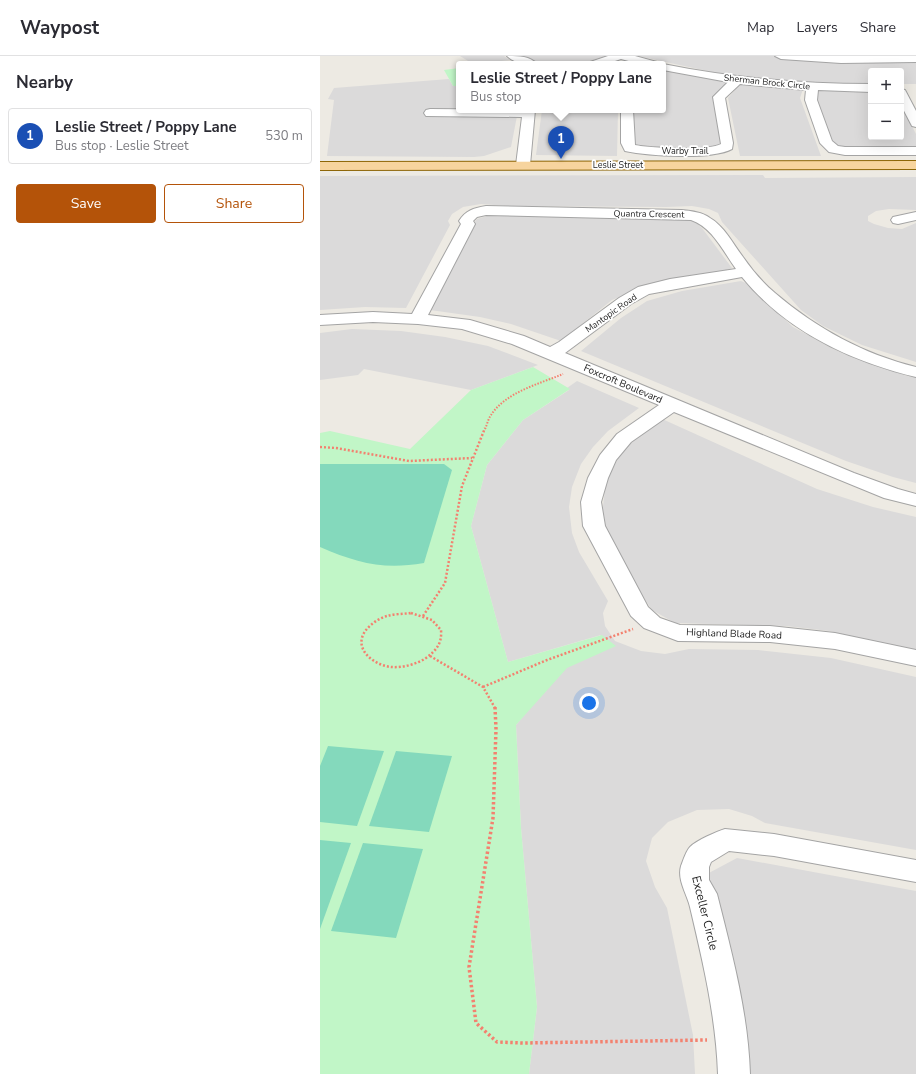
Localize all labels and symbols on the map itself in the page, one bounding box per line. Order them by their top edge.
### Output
street label: Sherman Brock Circle [723,72,811,93]
pin: 1 [548,126,574,159]
street label: Warby Trail [662,145,709,157]
street label: Leslie Street [593,159,644,171]
street label: Quantra Crescent [614,207,685,221]
street label: Mantopic Road [583,291,639,335]
street label: Foxcroft Boulevard [581,361,665,407]
street label: Highland Blade Road [686,625,782,643]
your location [579,693,599,713]
street label: Exceller Circle [688,874,722,952]

